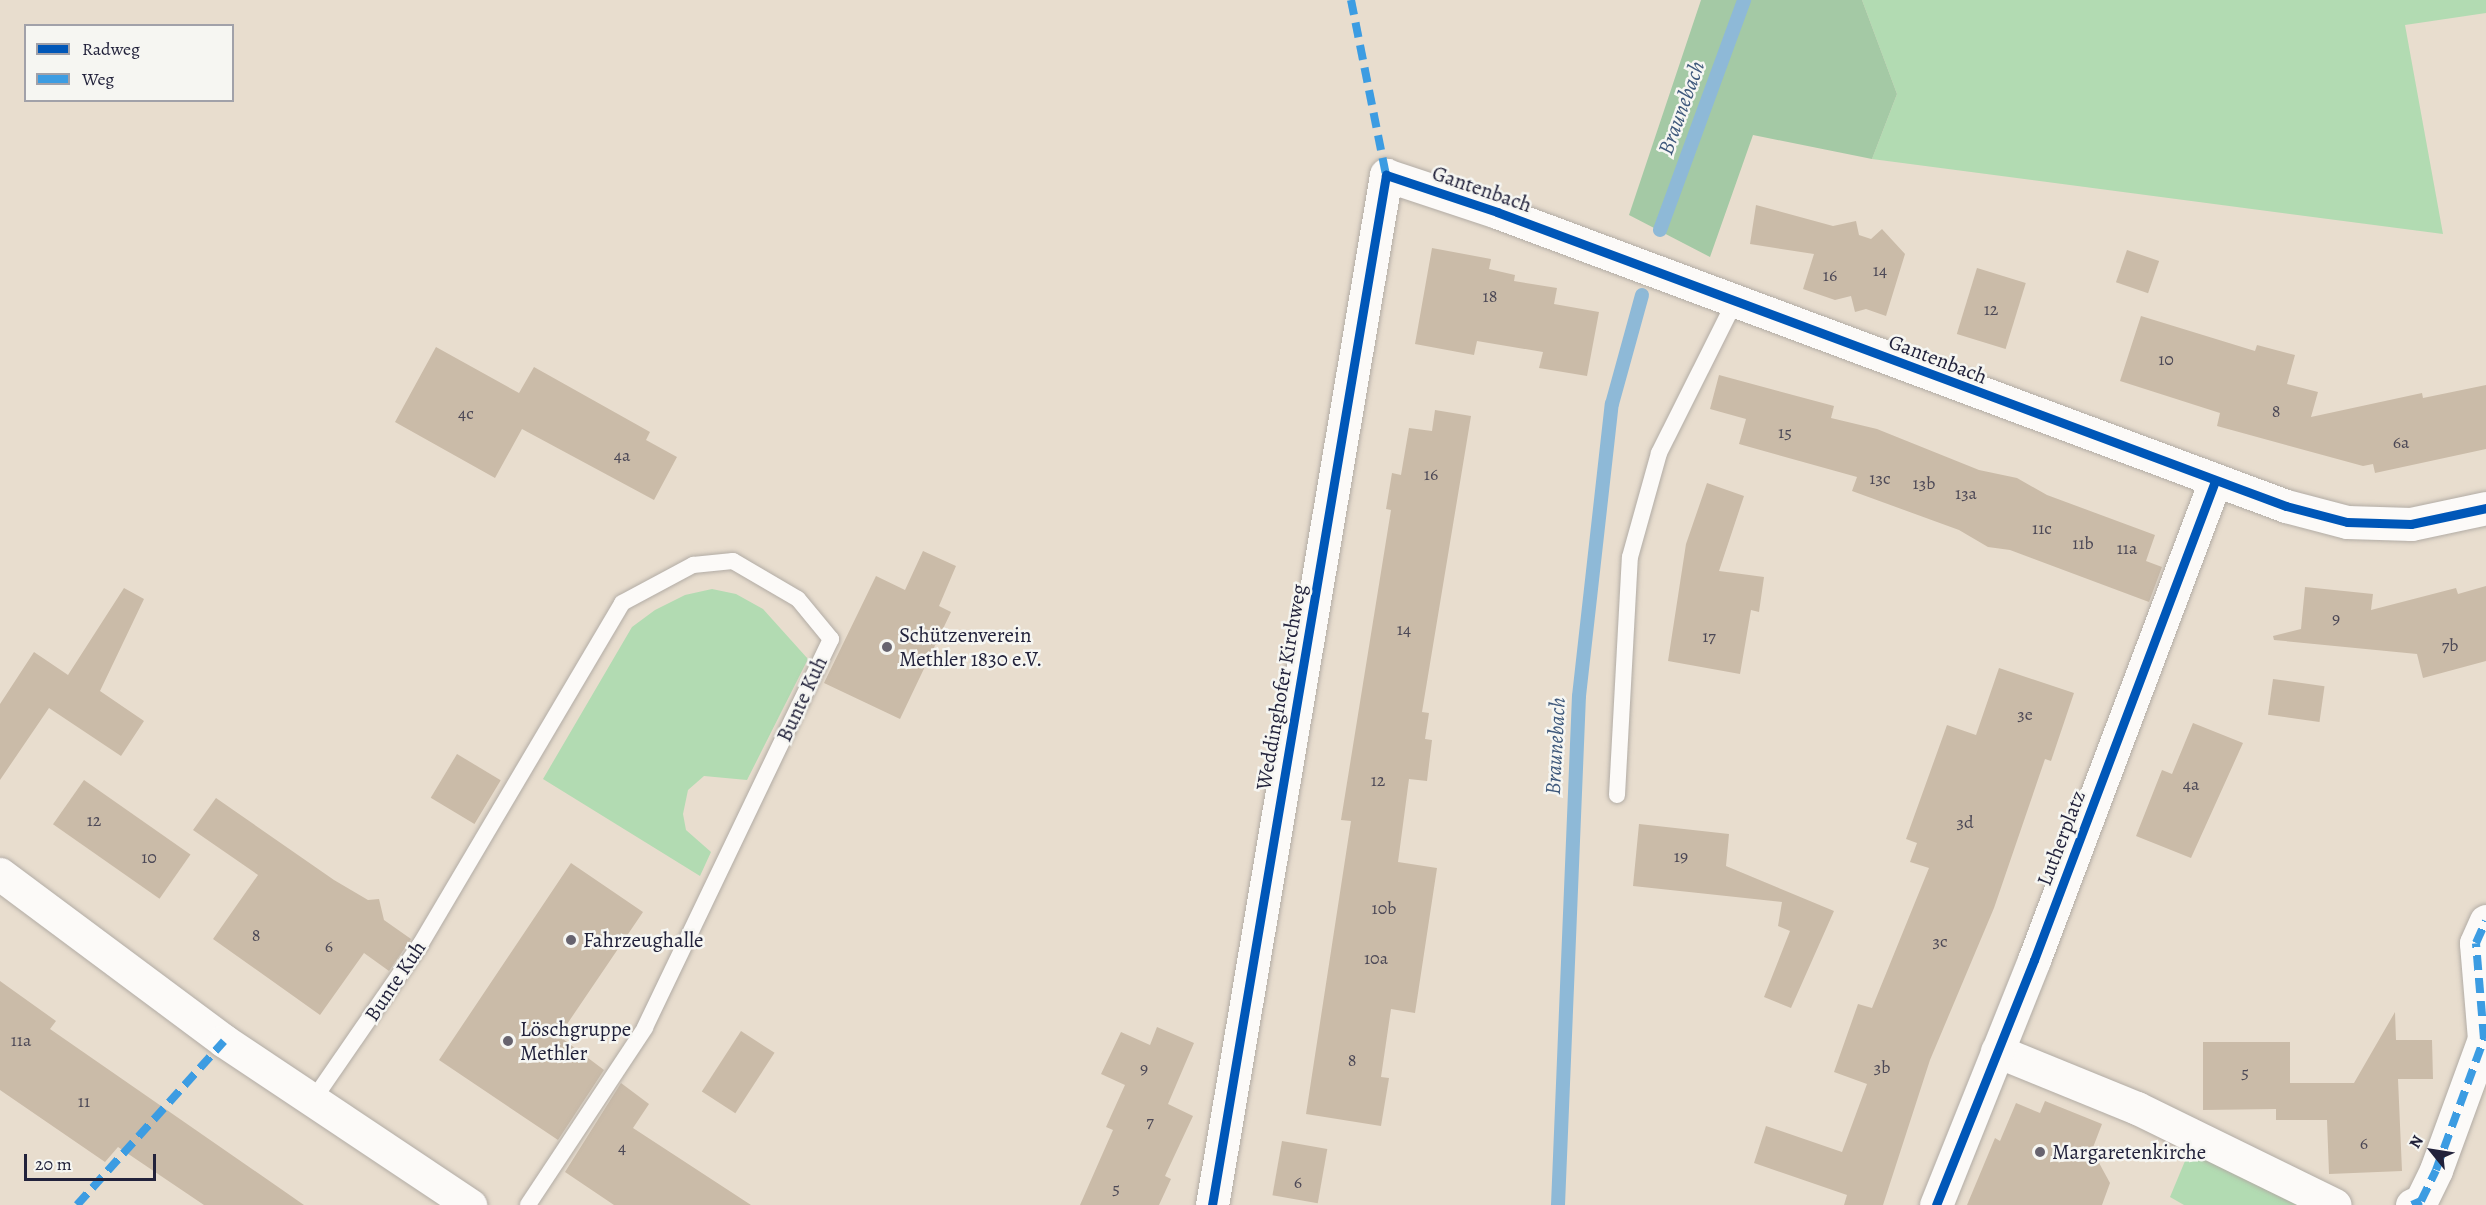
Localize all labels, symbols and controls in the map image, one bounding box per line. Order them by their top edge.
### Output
legend [24,24,234,102]
text: Radweg [82,37,140,61]
water label: Braunebach [1653,57,1711,159]
text: Weg [82,67,114,91]
street label: Gantenbach [1429,160,1535,218]
house number: 14 [1873,259,1887,281]
house number: 16 [1823,264,1837,286]
house number: 18 [1483,285,1497,307]
house number: 12 [1984,298,1998,320]
street label: Gantenbach [1885,329,1991,389]
house number: 10 [2158,348,2174,370]
house number: 8 [2272,400,2280,422]
house number: 4c [458,402,474,424]
house number: 15 [1778,421,1792,443]
house number: 6a [2393,431,2409,453]
house number: 4a [614,444,630,466]
house number: 16 [1424,463,1438,485]
house number: 13c [1869,467,1891,489]
house number: 13b [1913,472,1935,494]
house number: 13a [1955,482,1977,504]
house number: 11c [2032,517,2052,539]
house number: 11b [2072,532,2094,554]
house number: 11a [2117,537,2137,559]
street label: Weddinghofer Kirchweg [1250,582,1312,792]
house number: 9 [2332,607,2340,629]
house number: 14 [1397,618,1411,640]
place label: Schützenverein Methler 1830 e.V. [899,622,1042,672]
house number: 17 [1702,625,1716,647]
house number: 7b [2442,634,2458,656]
marker: Schützenverein Methler 1830 e.V. [880,640,894,654]
street label: Bunte Kuh [771,652,833,746]
water label: Braunebach [1540,696,1572,796]
house number: 3e [2017,703,2033,725]
house number: 12 [1371,769,1385,791]
house number: 4a [2183,773,2199,795]
street label: Lutherplatz [2031,787,2091,889]
house number: 12 [87,809,101,831]
house number: 3d [1956,811,1974,833]
house number: 19 [1674,845,1688,867]
house number: 10 [141,846,157,868]
house number: 10b [1372,897,1396,919]
house number: 8 [252,924,260,946]
place label: Fahrzeughalle [583,927,703,953]
house number: 3c [1932,930,1948,952]
marker: Fahrzeughalle [564,933,578,947]
house number: 6 [325,935,333,957]
street label: Bunte Kuh [359,936,431,1026]
house number: 10a [1364,947,1388,969]
place label: Löschgruppe Methler [520,1016,631,1066]
house number: 11a [11,1029,31,1051]
marker: Löschgruppe Methler [501,1034,515,1048]
house number: 8 [1348,1049,1356,1071]
house number: 3b [1874,1056,1890,1078]
house number: 9 [1140,1057,1148,1079]
house number: 5 [2241,1061,2249,1083]
house number: 11 [78,1090,90,1112]
house number: 7 [1146,1110,1154,1132]
north arrow [2402,1121,2462,1181]
text: N [2404,1131,2429,1153]
house number: 6 [2360,1132,2368,1154]
house number: 4 [618,1136,626,1158]
place label: Margaretenkirche [2052,1139,2206,1165]
scale bar [27,1142,159,1180]
marker: Margaretenkirche [2033,1145,2047,1159]
text: 20 m [35,1152,72,1176]
house number: 6 [1294,1171,1302,1193]
house number: 5 [1112,1177,1120,1199]

